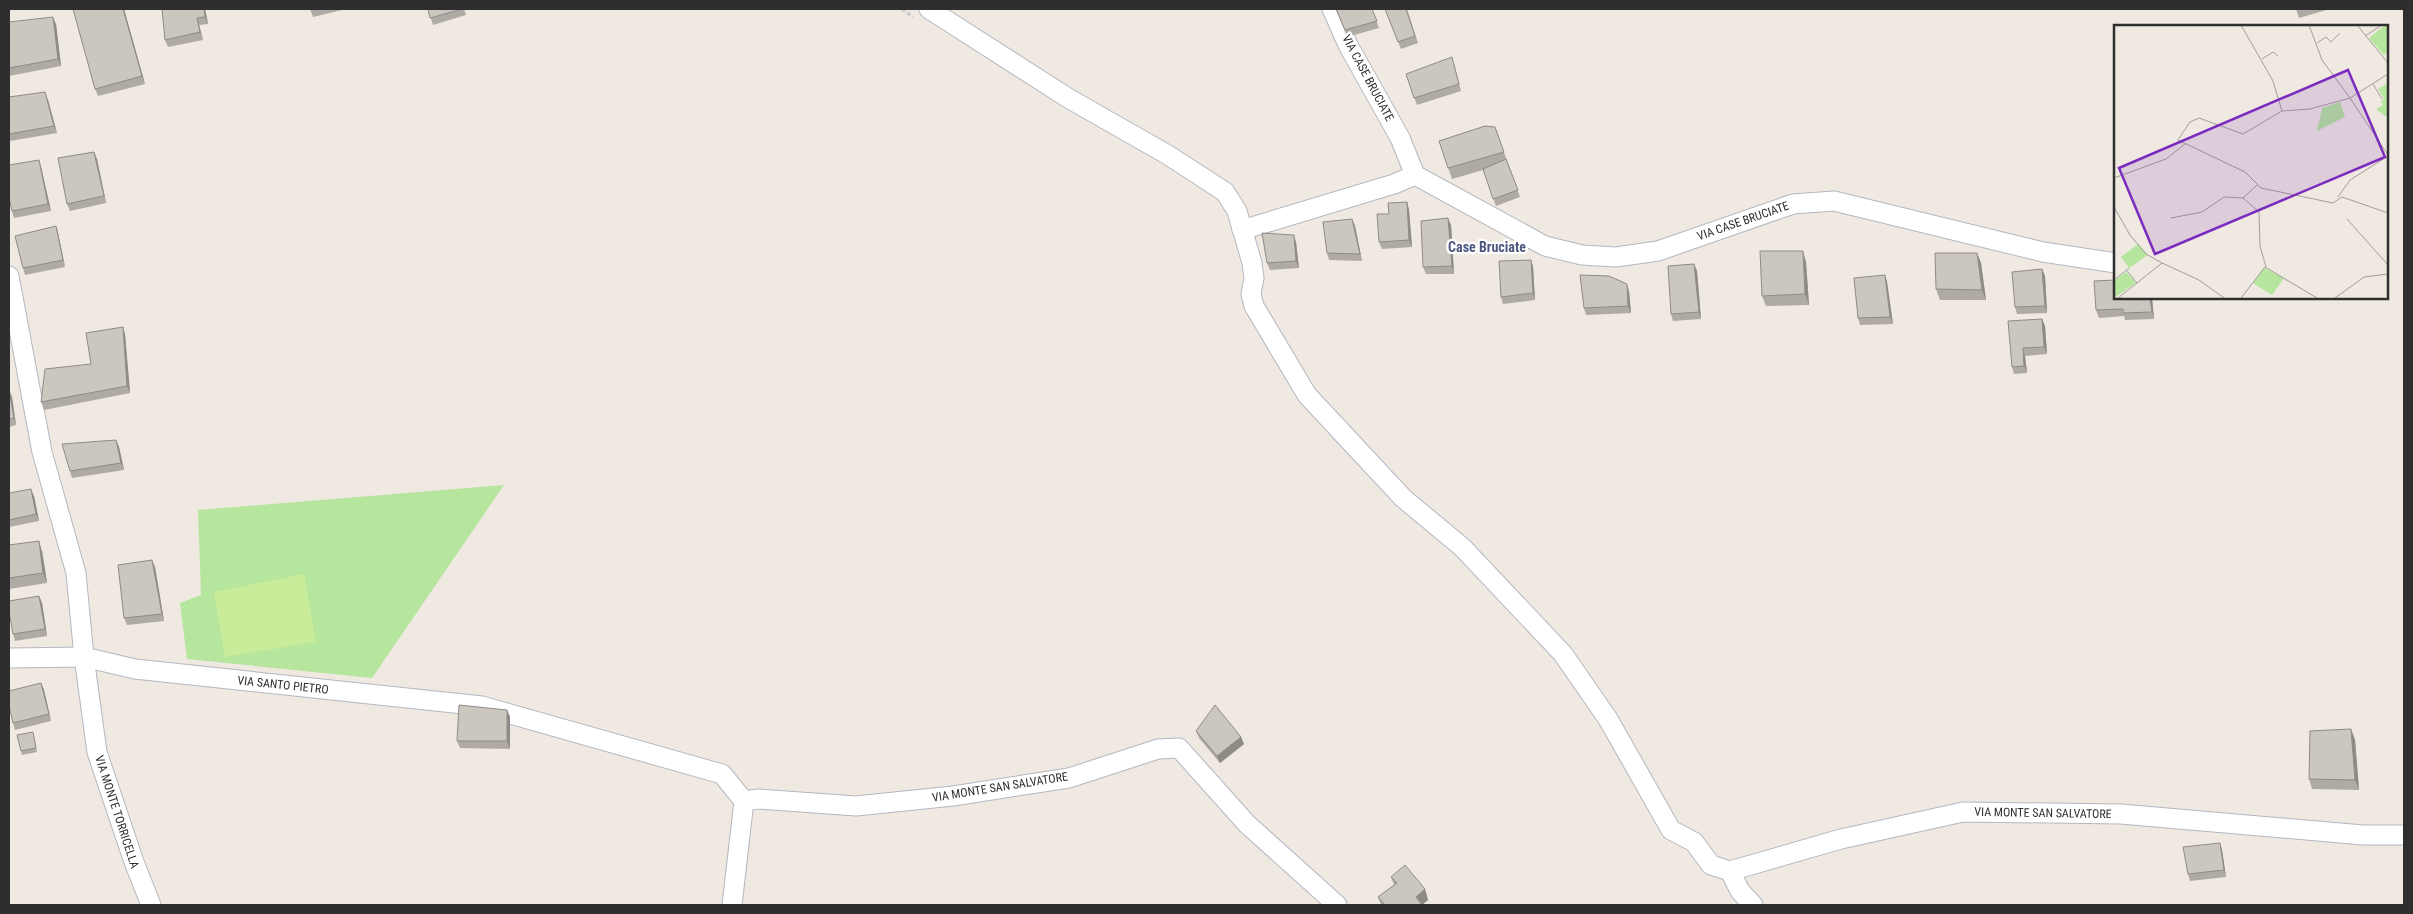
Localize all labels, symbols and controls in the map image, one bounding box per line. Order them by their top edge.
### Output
inset map [2114,25,2388,299]
street label: VIA CASE BRUCIATE [1339,32,1397,124]
street label: VIA CASE BRUCIATE [1695,199,1791,243]
district label: Case Bruciate [1448,239,1526,255]
street label: VIA SANTO PIETRO [237,673,329,697]
street label: VIA MONTE TORRICELLA [92,754,142,870]
street label: VIA MONTE SAN SALVATORE [931,769,1069,805]
street label: VIA MONTE SAN SALVATORE [1974,805,2112,821]

